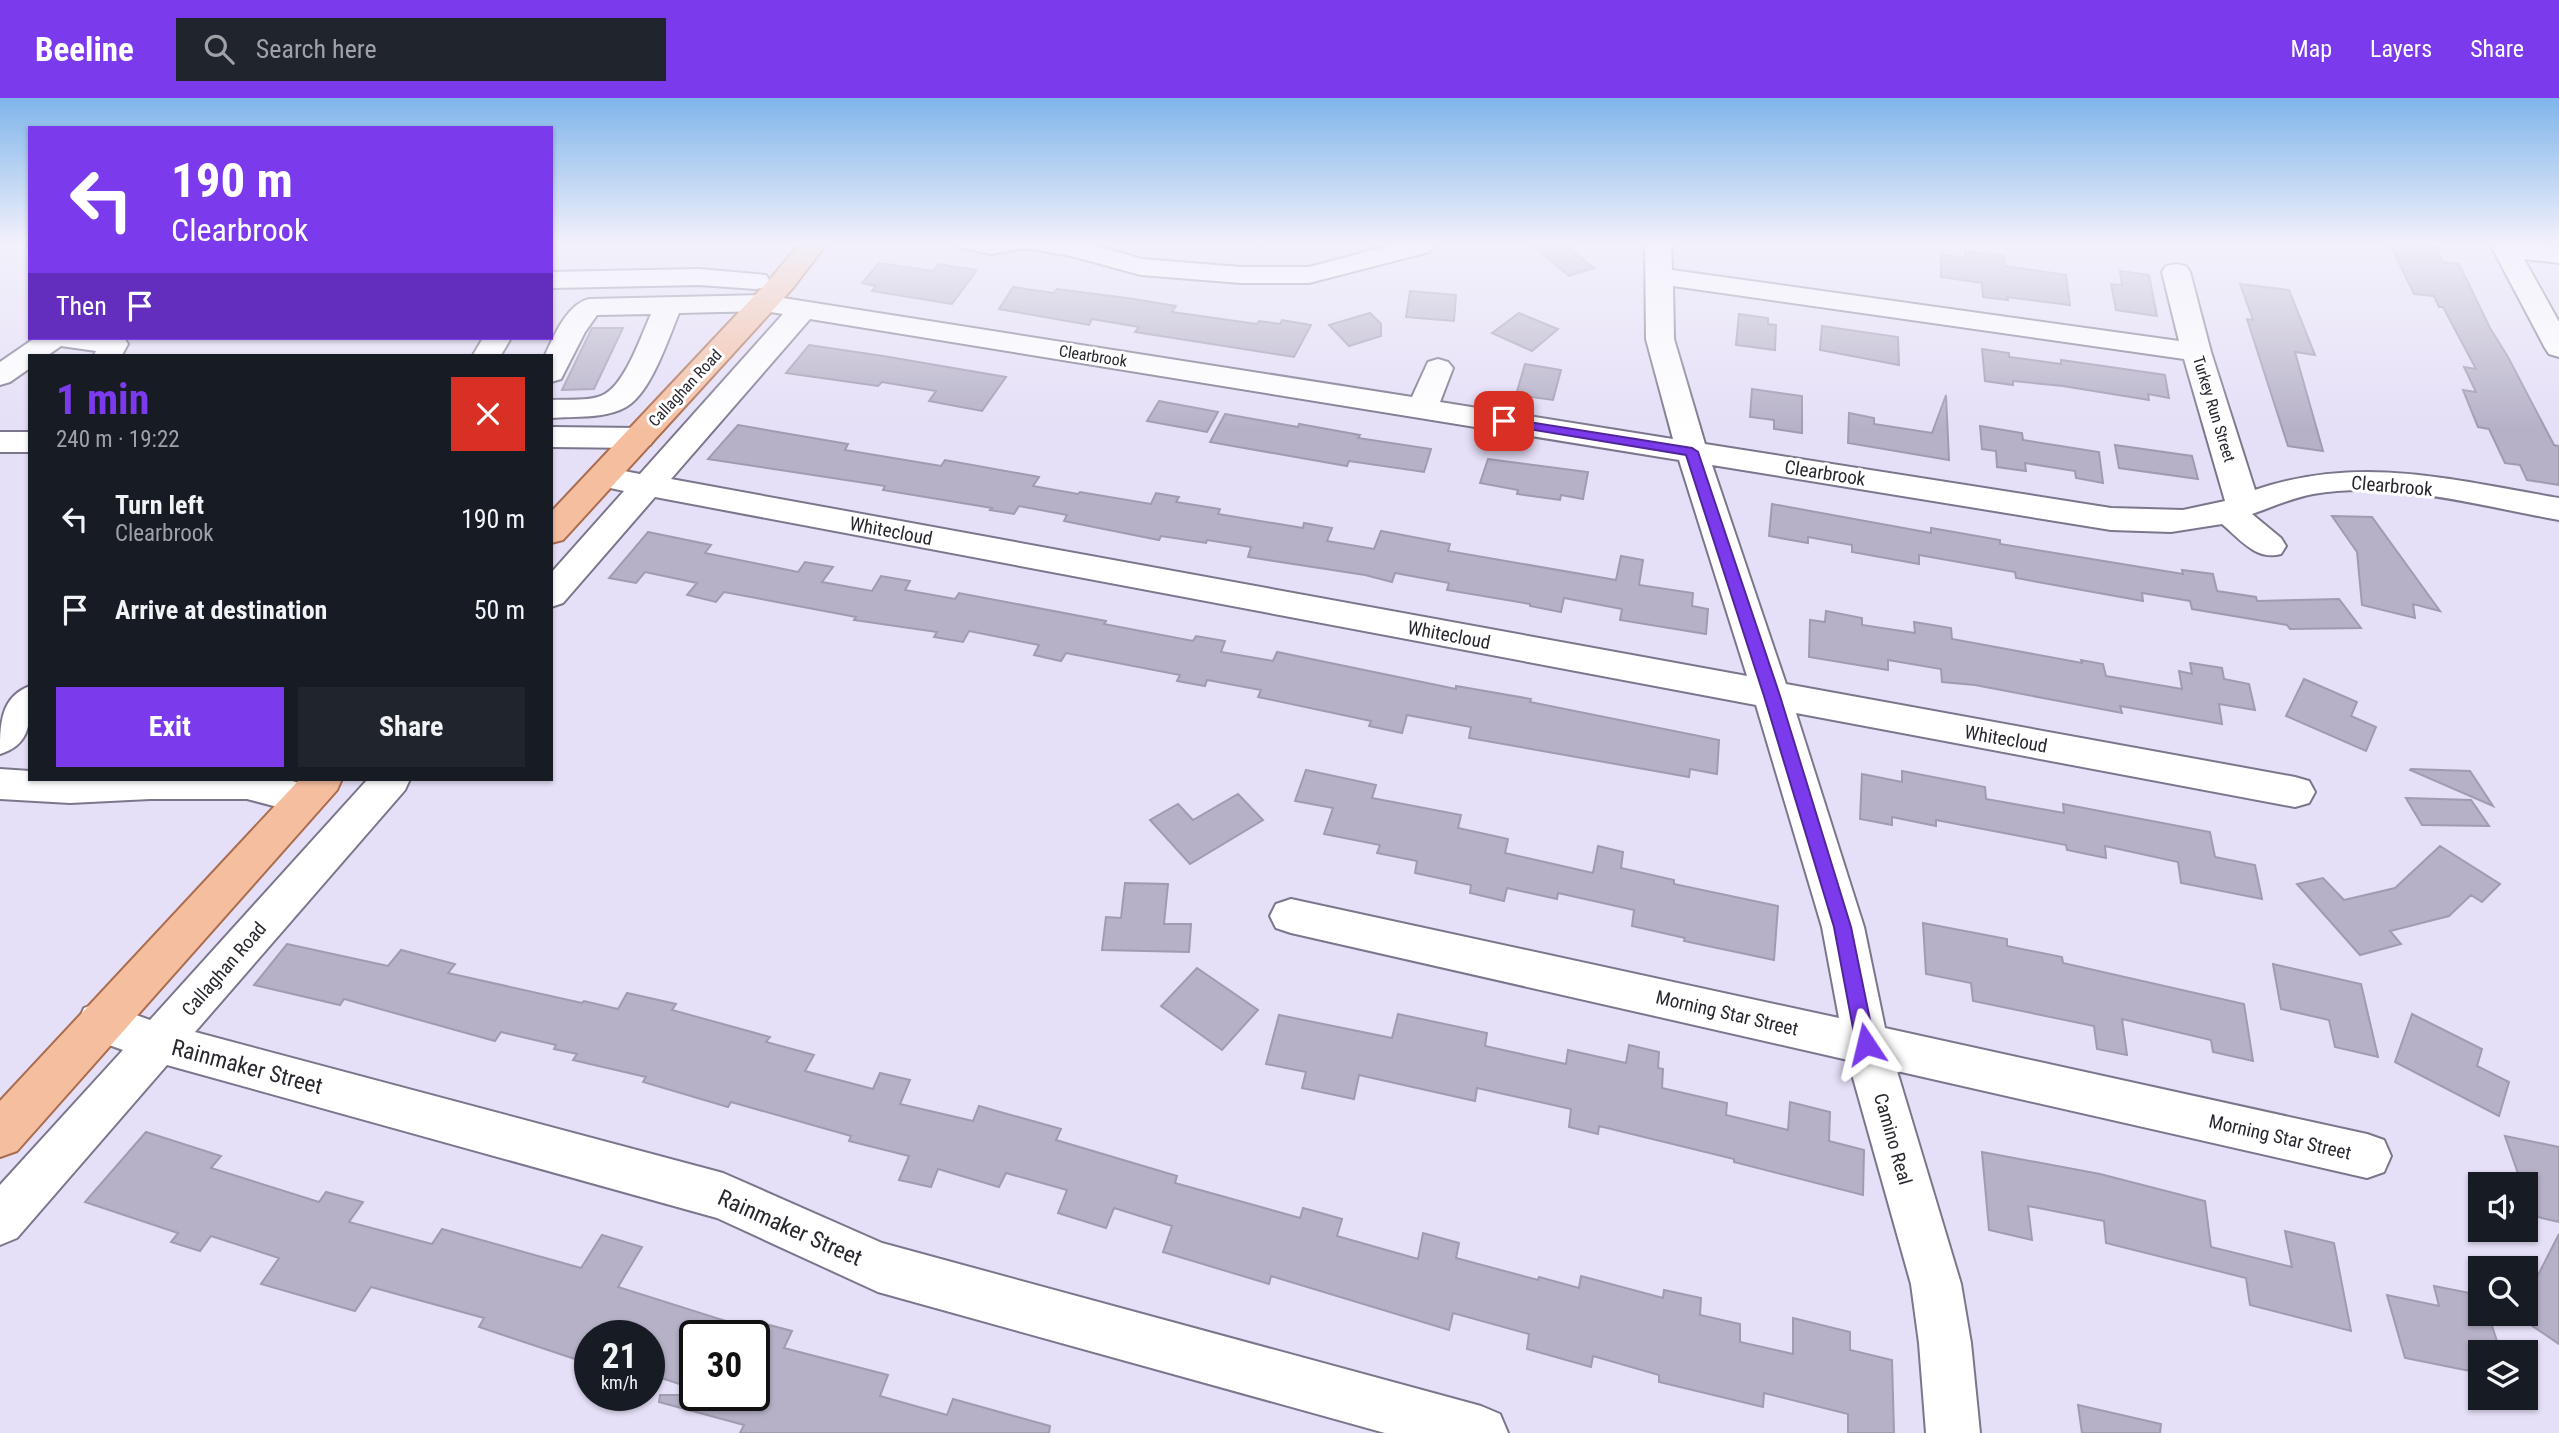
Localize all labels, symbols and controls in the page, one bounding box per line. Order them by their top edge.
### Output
search box [176,18,666,81]
text: Beeline [35,30,134,69]
icon: search [200,30,238,68]
text: Search here [256,34,377,64]
text: Map [2291,35,2332,63]
text: Layers [2370,35,2432,63]
text: Share [2470,35,2524,63]
text: 190 m [171,152,293,209]
icon: left [56,154,147,245]
text: Clearbrook [171,211,308,249]
icon: arrive [121,287,159,325]
text: Then [56,291,107,321]
street label: Clearbrook [1058,341,1129,371]
street label: Callaghan Road [644,345,726,431]
street label: Turkey Run Street [2189,354,2239,465]
text: 1 min [56,375,149,424]
button: close [451,377,525,451]
pin [1474,391,1534,451]
icon: arrive [1485,402,1523,440]
text: 240 m · 19:22 [56,426,180,453]
street label: Clearbrook [1783,455,1867,491]
street label: Clearbrook [2350,471,2434,501]
text: Turn left [115,490,204,520]
icon: left [56,500,94,538]
text: 190 m [461,504,525,534]
street label: Whitecloud [848,512,934,550]
text: Clearbrook [115,520,214,547]
icon: arrive [56,591,94,629]
text: Arrive at destination [115,595,327,625]
text: 50 m [474,595,525,625]
street label: Whitecloud [1406,616,1492,654]
button: Exit [56,687,284,767]
button: Share [298,687,525,767]
street label: Whitecloud [1963,720,2049,758]
street label: Callaghan Road [177,917,271,1021]
street label: Morning Star Street [1654,985,1800,1041]
position arrow [1829,1007,1903,1081]
street label: Rainmaker Street [169,1034,325,1100]
street label: Camino Real [1869,1091,1917,1187]
street label: Morning Star Street [2207,1109,2353,1165]
map controls [2468,1172,2538,1410]
button: sound [2468,1172,2538,1242]
street label: Rainmaker Street [714,1184,866,1272]
button: search [2468,1256,2538,1326]
speed limit sign: 30 [679,1320,770,1411]
text: 21 [602,1336,637,1377]
button: layers [2468,1340,2538,1410]
text: km/h [601,1372,638,1393]

